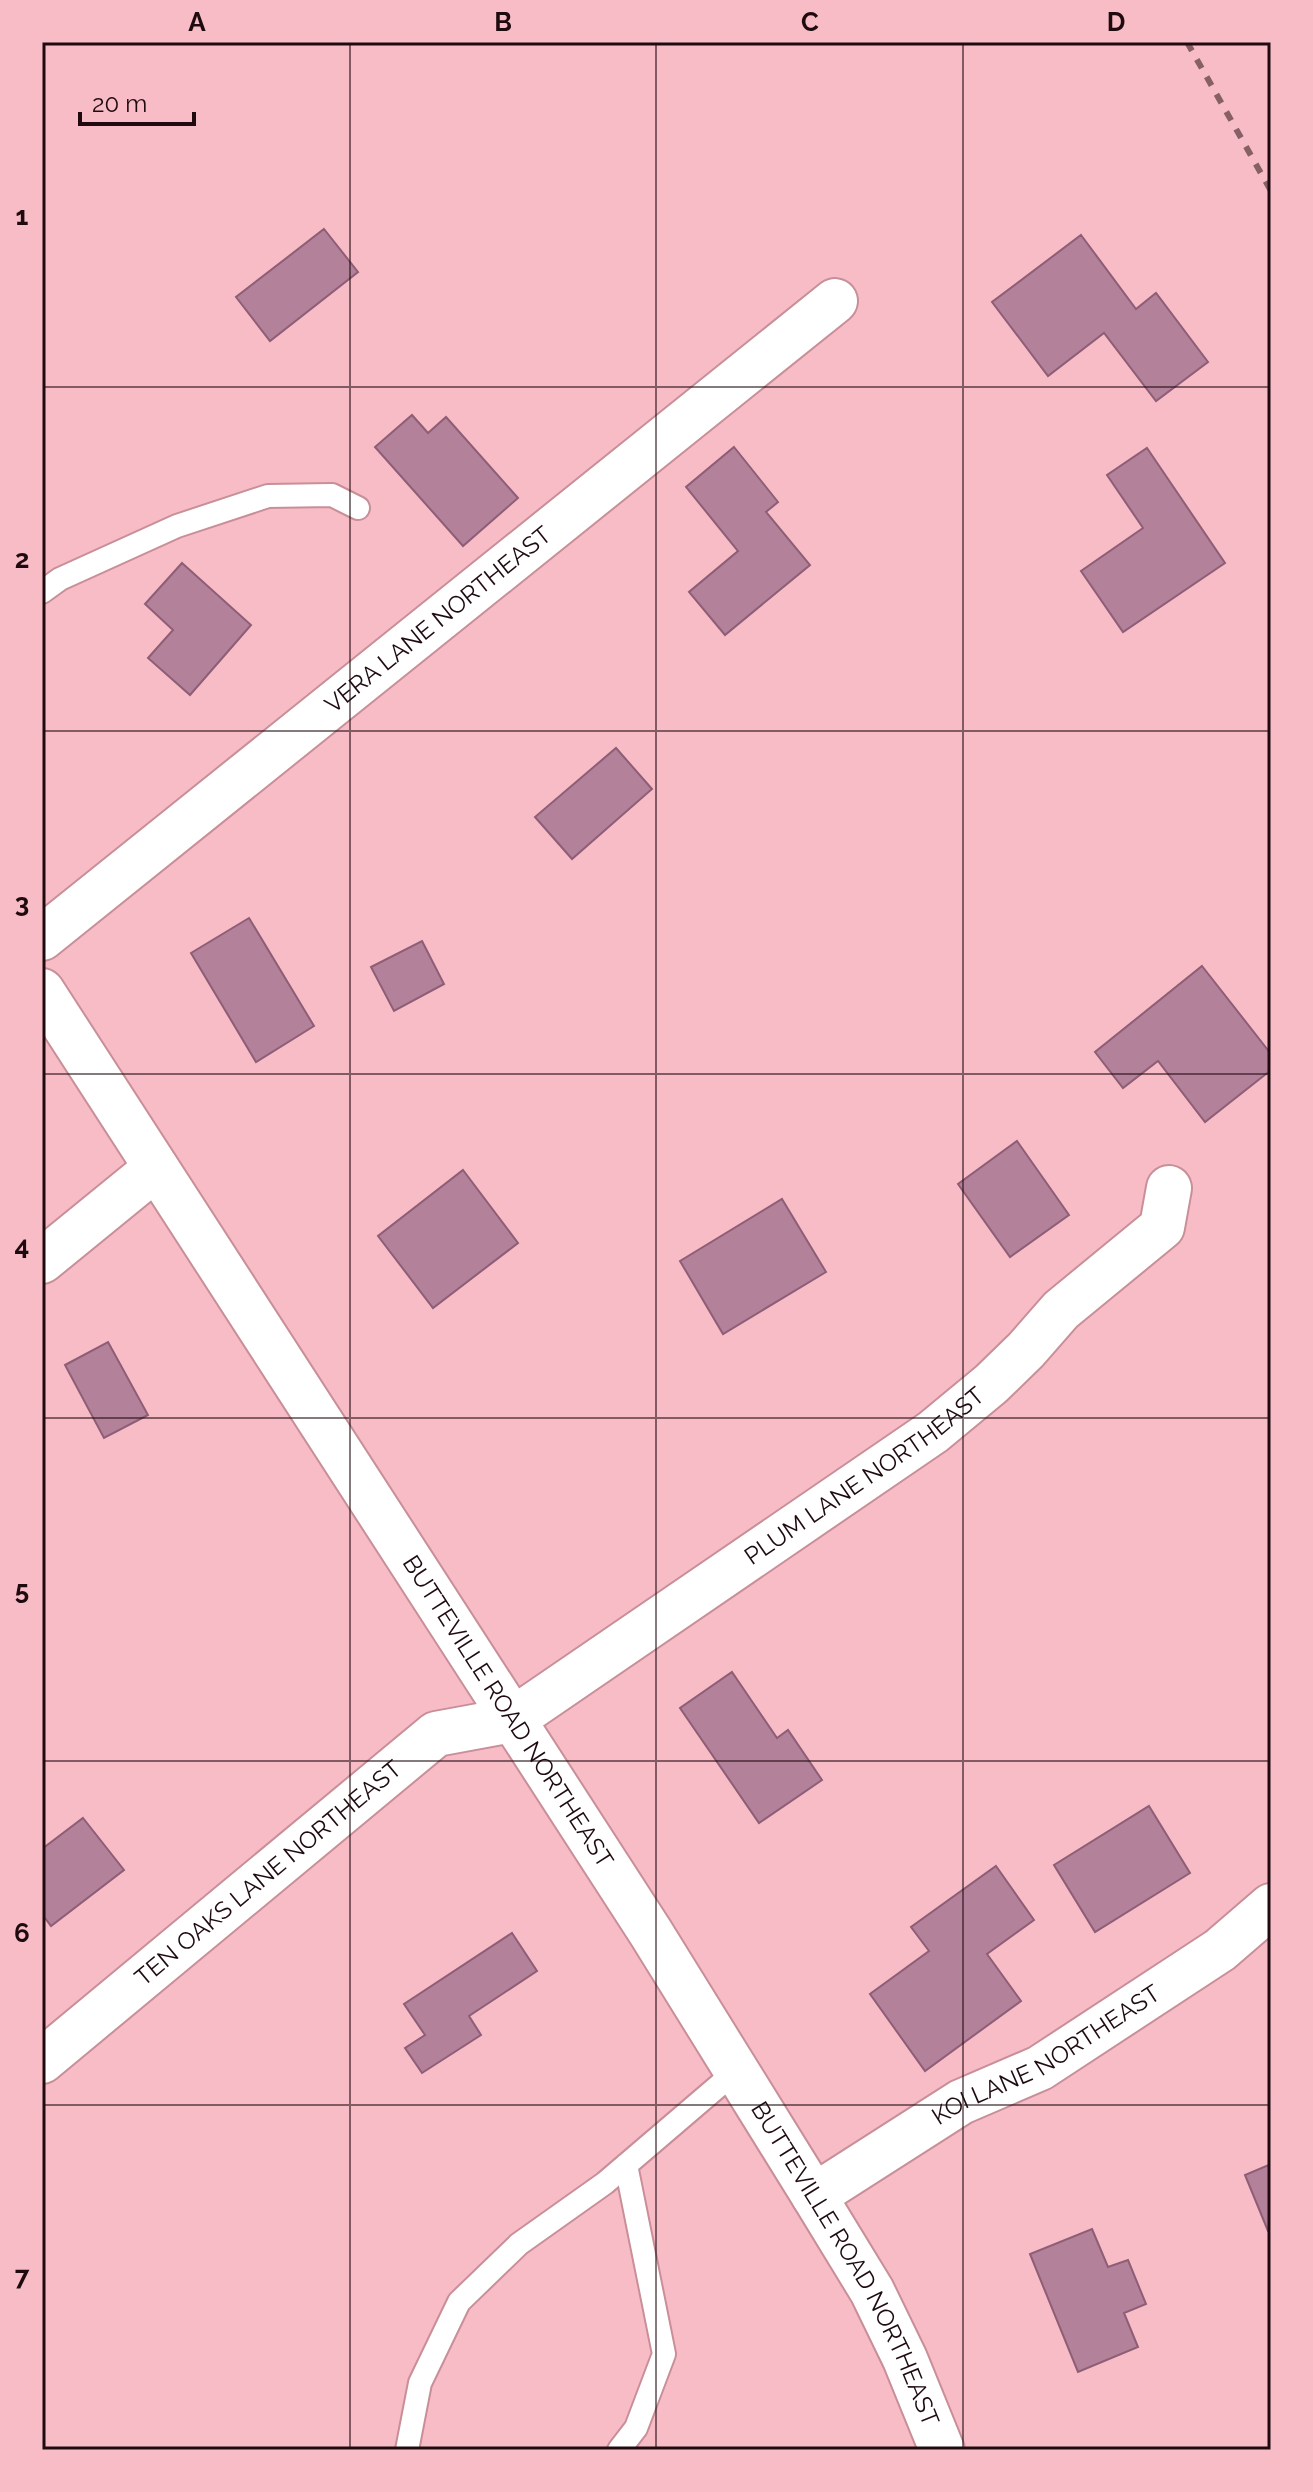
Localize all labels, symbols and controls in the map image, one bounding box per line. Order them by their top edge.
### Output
text: A [188,7,206,37]
text: B [494,7,512,37]
text: C [801,7,819,37]
text: D [1107,7,1125,37]
scale bar [80,76,194,126]
text: 20 m [92,89,147,118]
text: 1 [16,201,29,231]
street label: VERA LANE NORTHEAST [319,520,557,719]
text: 2 [15,544,29,574]
text: 3 [15,888,29,918]
text: 4 [15,1231,29,1261]
street label: PLUM LANE NORTHEAST [739,1381,990,1571]
street label: BUTTEVILLE ROAD NORTHEAST [397,1550,620,1873]
text: 5 [15,1575,29,1605]
street label: TEN OAKS LANE NORTHEAST [129,1754,407,1992]
text: 6 [14,1918,30,1948]
street label: KOI LANE NORTHEAST [926,1978,1166,2131]
street label: BUTTEVILLE ROAD NORTHEAST [745,2096,946,2430]
text: 7 [15,2261,30,2291]

